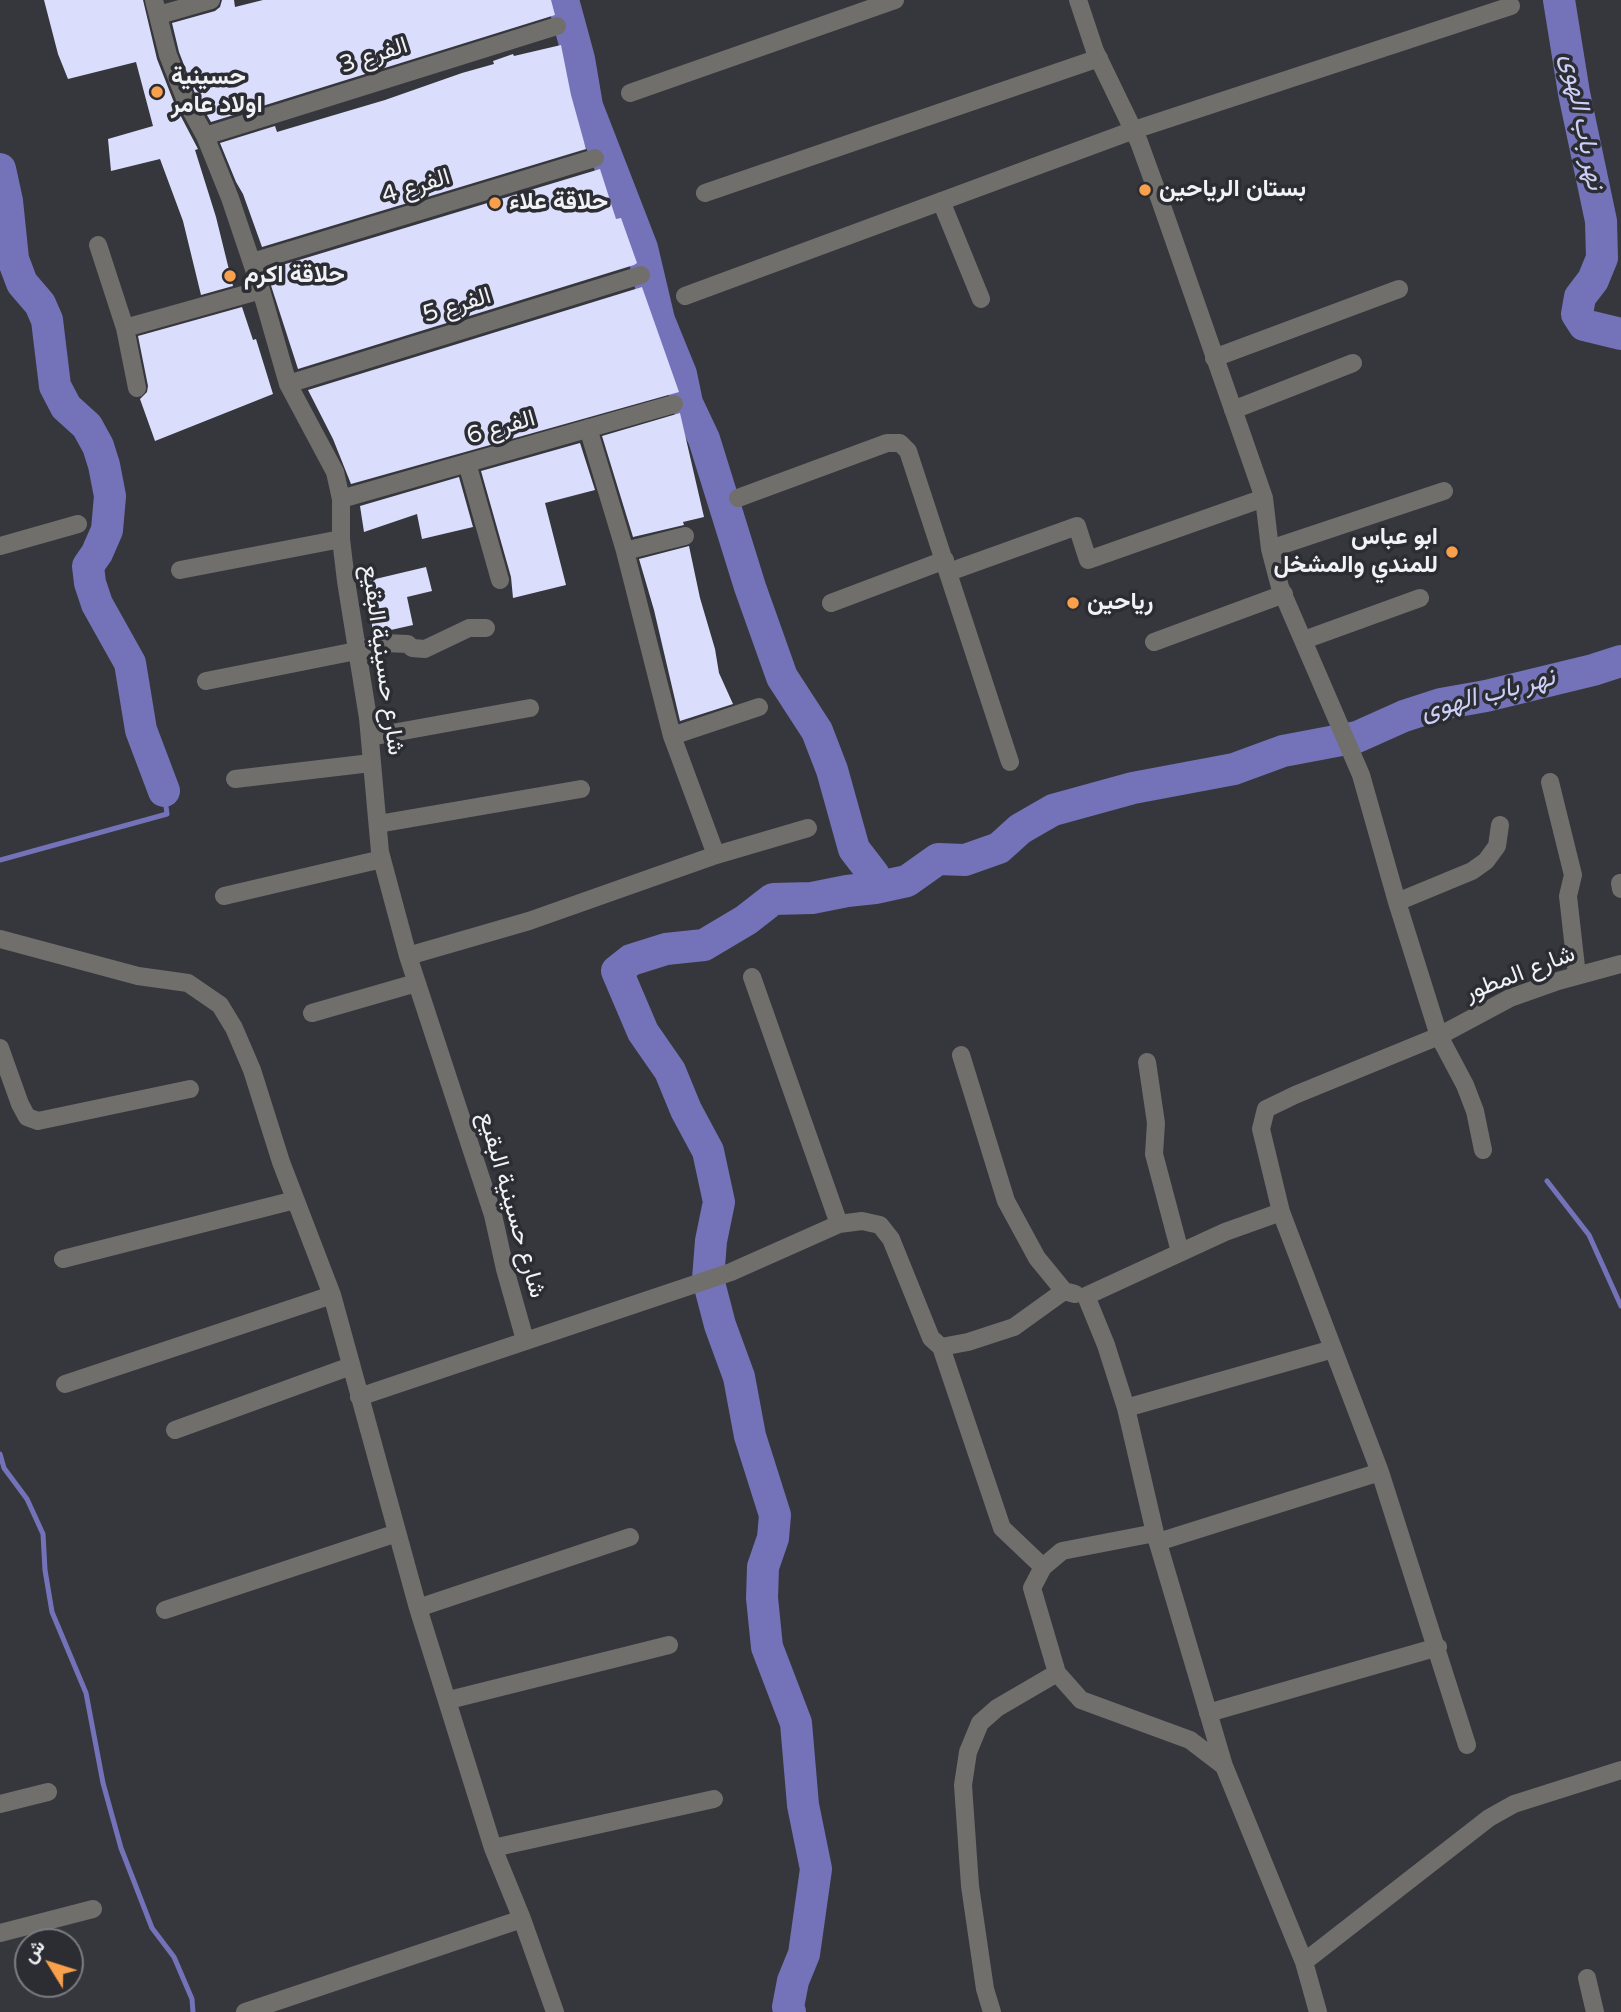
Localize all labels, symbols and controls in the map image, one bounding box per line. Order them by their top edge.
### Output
street label: الفرع 3 [336,32,412,80]
water label: نهر باب الهوى [1554,52,1610,192]
place label: حسينية اولاد عامر [171,64,263,120]
marker: حسينية اولاد عامر [149,84,165,100]
street label: الفرع 4 [378,163,454,211]
place label: بستان الرياحين [1159,176,1306,204]
marker: بستان الرياحين [1137,182,1153,198]
place label: حلاقة علاء [509,189,608,217]
marker: حلاقة علاء [487,195,503,211]
place label: حلاقة اكرم [244,262,345,290]
marker: حلاقة اكرم [222,268,238,284]
street label: الفرع 5 [419,282,495,330]
street label: الفرع 6 [463,405,539,451]
place label: ابو عباس للمندي والمشخل [1273,524,1438,580]
marker: ابو عباس للمندي والمشخل [1444,544,1460,560]
street label: شارع حسينية البقيع [354,563,410,757]
place label: رياحين [1087,589,1153,617]
marker: رياحين [1065,595,1081,611]
water label: نهر باب الهوى [1418,662,1558,728]
street label: شارع المطور [1461,940,1579,1008]
street label: شارع حسينية البقيع [471,1109,551,1301]
north arrow [14,1928,84,1998]
text: ش [18,1936,50,1967]

